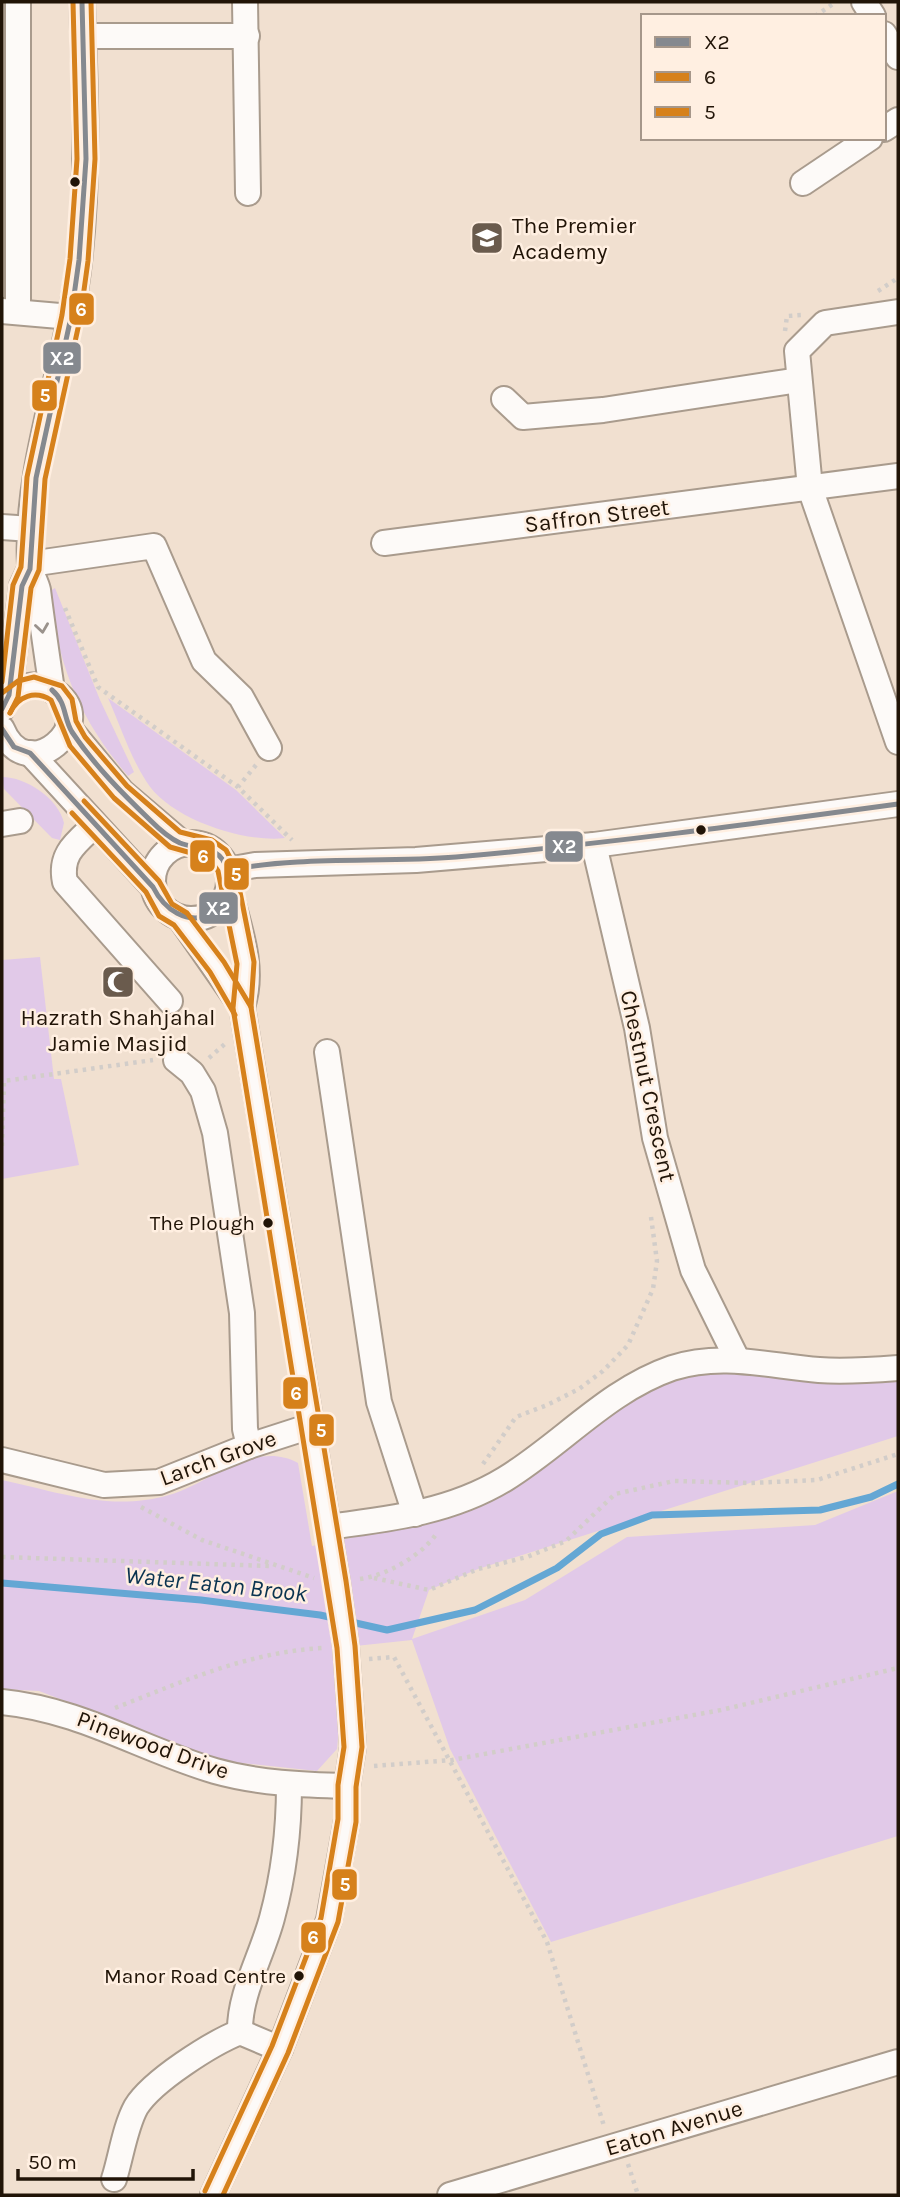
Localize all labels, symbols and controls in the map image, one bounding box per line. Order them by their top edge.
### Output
legend [641,14,886,140]
text: X2 [704,30,730,54]
text: 6 [704,65,716,89]
text: 5 [704,100,716,124]
unlabelled marker [68,175,82,189]
place label: The Premier Academy [512,212,637,265]
school or university icon: The Premier Academy [468,219,506,257]
line badge: 6 [68,292,95,326]
text: 6 [75,299,87,321]
line badge: X2 [42,341,82,375]
text: X2 [50,348,74,370]
line badge: 5 [31,379,58,412]
text: 5 [39,385,51,407]
street label: Saffron Street [523,494,671,538]
one-way arrow [35,623,50,634]
unlabelled marker [694,823,708,837]
line badge: X2 [544,830,584,863]
text: X2 [552,836,576,858]
line badge: 6 [189,839,216,873]
text: 6 [197,846,209,868]
line badge: 5 [223,857,250,891]
text: 5 [230,864,242,886]
line badge: X2 [198,891,239,925]
text: X2 [206,898,230,920]
mosque icon: Hazrath Shahjahal Jamie Masjid [99,963,137,1001]
street label: Chestnut Crescent [615,988,682,1184]
place label: Hazrath Shahjahal Jamie Masjid [20,1004,216,1057]
place label: The Plough [150,1211,255,1235]
marker: The Plough [261,1216,275,1230]
line badge: 6 [282,1376,309,1410]
text: 6 [290,1383,302,1405]
line badge: 5 [308,1413,335,1447]
text: 5 [315,1420,327,1442]
street label: Larch Grove [156,1424,280,1492]
water label: Water Eaton Brook [124,1561,309,1608]
street label: Pinewood Drive [73,1705,233,1785]
line badge: 5 [331,1868,358,1901]
text: 5 [339,1874,351,1896]
line badge: 6 [300,1921,327,1954]
text: 6 [307,1927,319,1949]
place label: Manor Road Centre [104,1964,286,1988]
marker: Manor Road Centre [292,1969,306,1983]
street label: Eaton Avenue [602,2094,746,2162]
scale bar [18,2138,192,2182]
text: 50 m [28,2150,77,2174]

